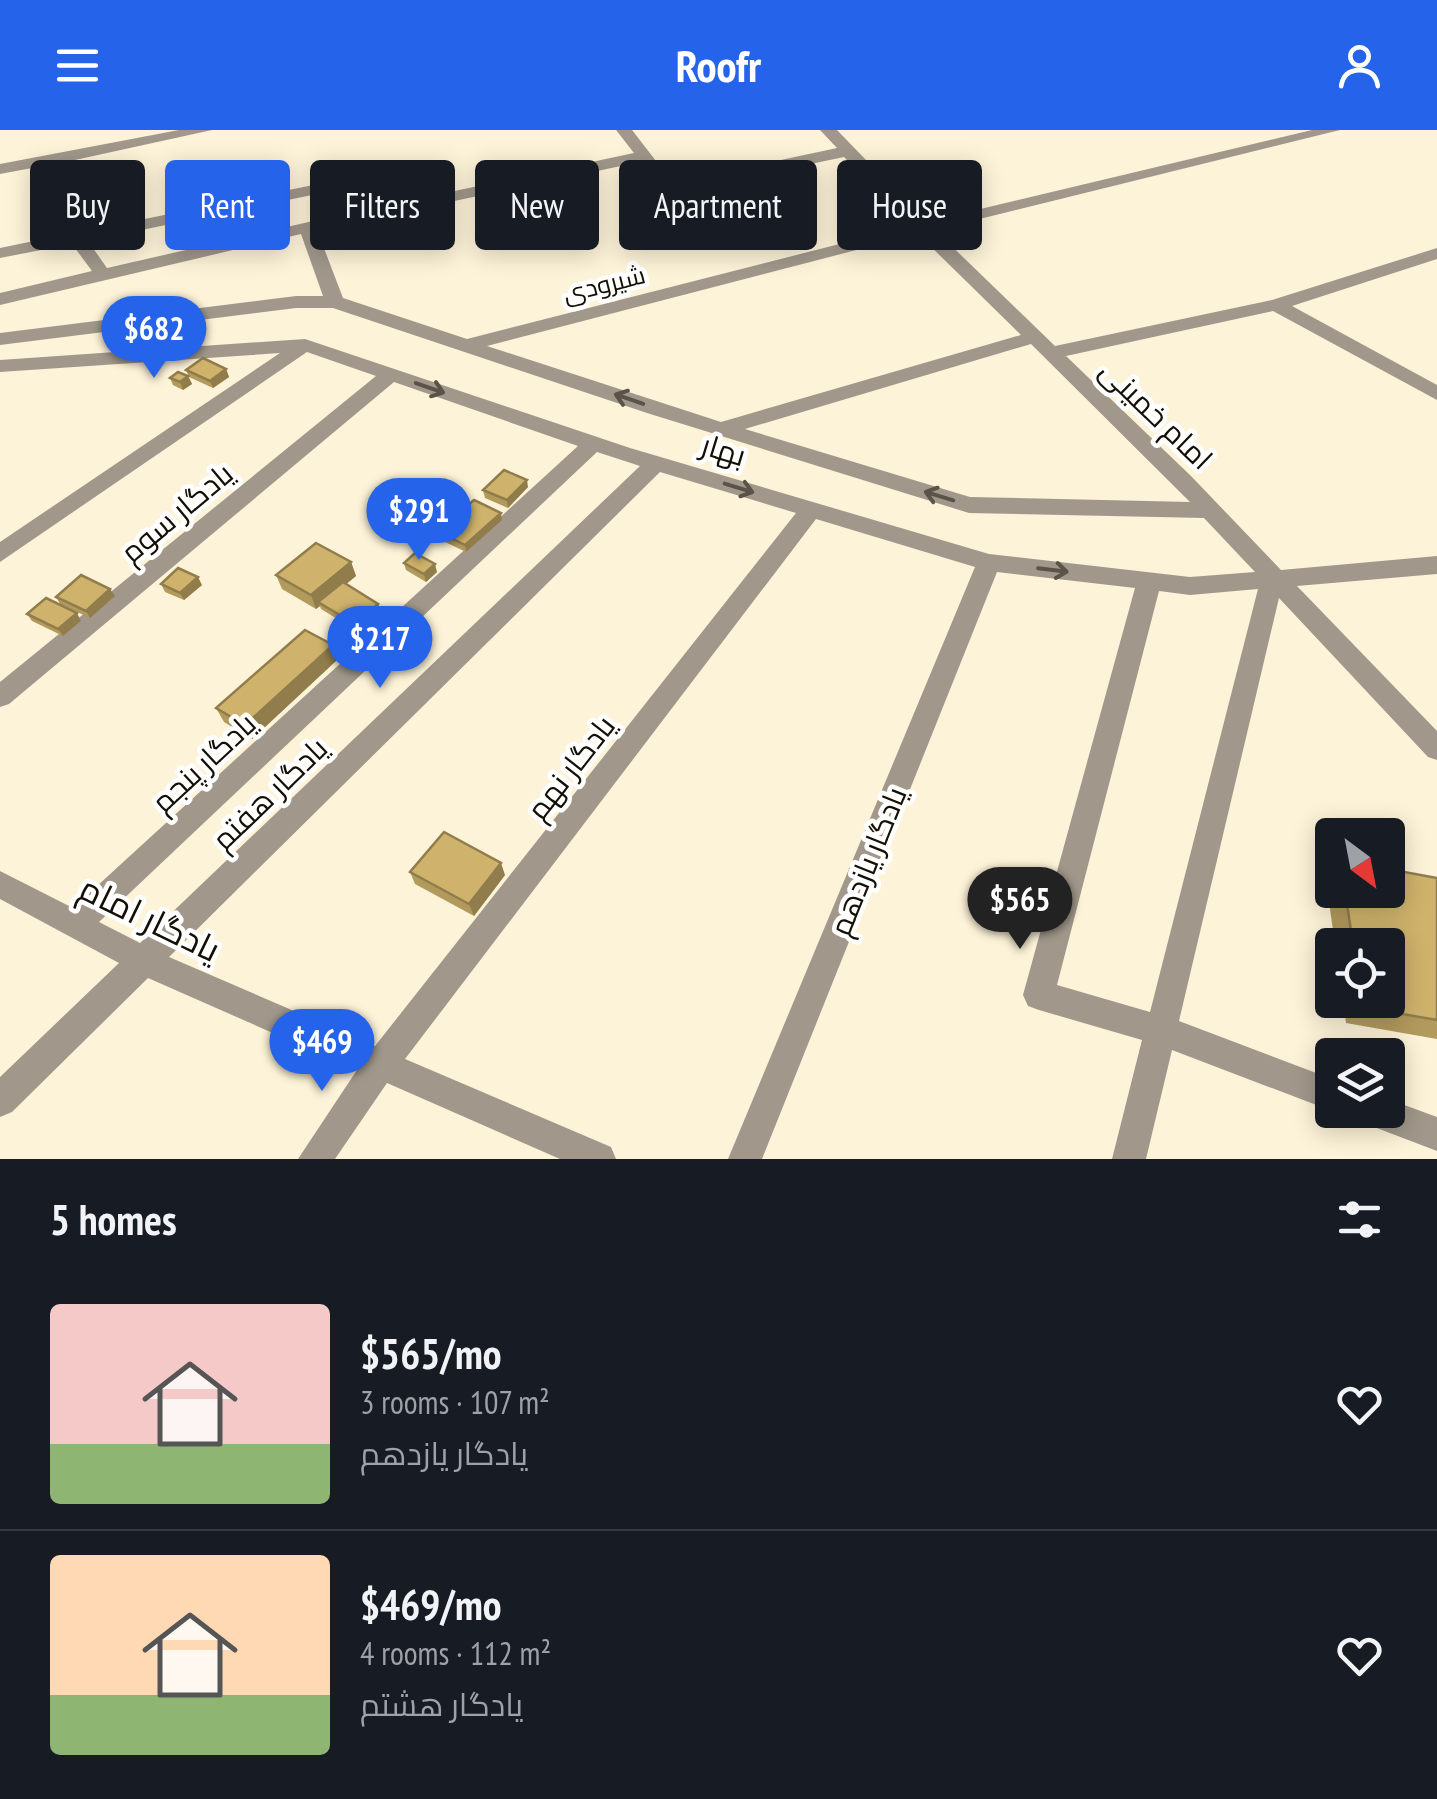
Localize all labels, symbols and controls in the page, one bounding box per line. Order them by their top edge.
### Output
text: Roofr [676,36,761,94]
icon: menu [50,38,105,93]
icon: person [1332,38,1387,93]
chip: Buy [30,160,145,250]
chip: Rent [165,160,290,250]
chip: Filters [310,160,455,250]
chip: New [475,160,599,250]
chip: Apartment [619,160,817,250]
chip: House [837,160,982,250]
street label: شیرودی [560,258,648,310]
pin: $682 [95,296,213,381]
text: $682 [123,307,185,349]
street label: امام خمینی [1091,351,1222,479]
one-way arrow [414,380,446,398]
one-way arrow [613,389,645,407]
street label: بهار [695,423,751,474]
street label: یادگار سوم [112,453,242,572]
pin: $291 [360,478,478,563]
one-way arrow [723,480,755,498]
one-way arrow [924,486,955,504]
text: $291 [388,489,450,531]
one-way arrow [1036,561,1069,580]
pin: $217 [321,606,439,691]
text: $217 [349,617,411,659]
street label: یادگار پنجم [142,704,265,822]
street label: یادگار نهم [517,707,625,828]
street label: یادگار هفتم [203,728,337,859]
street label: یادگار یازدهم [819,781,916,942]
north arrow [1315,818,1405,908]
map controls [1315,818,1405,1128]
street label: یادگار امام [71,864,228,974]
pin: $565 [961,867,1079,952]
text: $565 [989,878,1051,920]
button: locate [1315,928,1405,1018]
pin: $469 [263,1009,381,1094]
text: $469 [291,1020,353,1062]
button: layers [1315,1038,1405,1128]
text: 5 homes [50,1192,177,1247]
icon: filters [1332,1192,1387,1247]
text: $565/mo [360,1326,502,1381]
icon: home [130,1344,250,1464]
icon: heart [1332,1377,1387,1432]
text: 3 rooms · 107 m² [360,1381,550,1423]
text: یادگار یازدهم [360,1432,528,1474]
text: $469/mo [360,1577,502,1632]
icon: home [130,1595,250,1715]
icon: heart [1332,1628,1387,1683]
text: 4 rooms · 112 m² [360,1632,551,1674]
text: یادگار هشتم [360,1683,523,1725]

